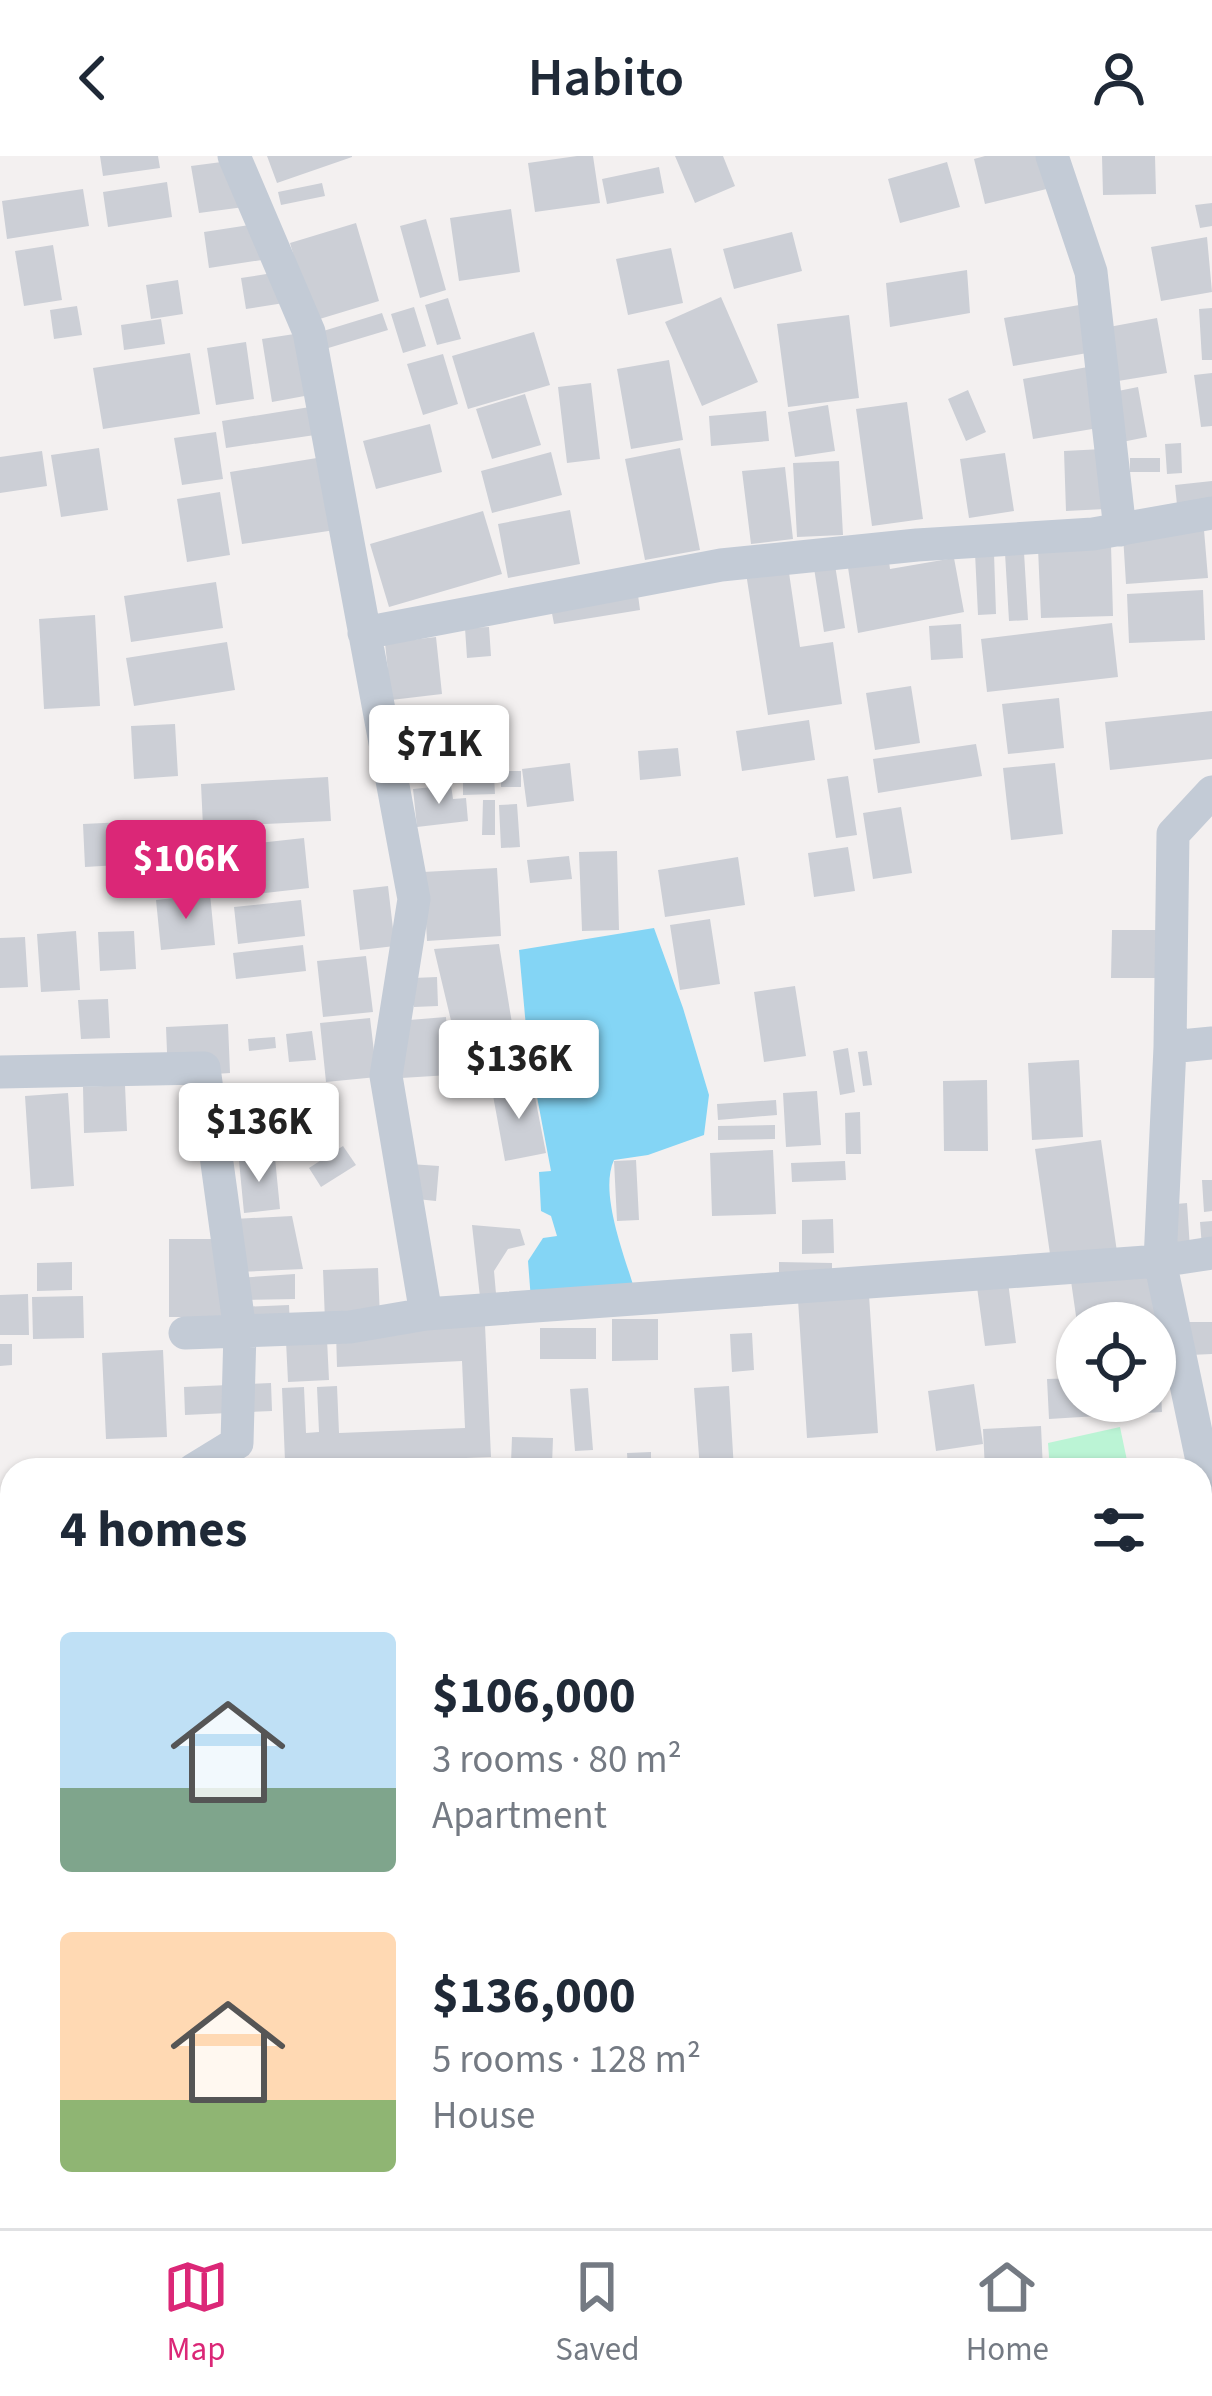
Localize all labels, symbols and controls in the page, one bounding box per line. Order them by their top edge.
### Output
text: Habito [528,40,684,117]
icon: back [60,45,126,111]
icon: person [1086,45,1152,111]
pin: $71K [368,705,510,807]
text: $71K [396,716,482,772]
pin: $106K [102,820,270,922]
text: $106K [133,831,239,887]
pin: $136K [435,1020,603,1122]
text: $136K [466,1031,572,1087]
pin: $136K [175,1083,343,1185]
text: $136K [206,1094,312,1150]
map controls [1056,1302,1176,1422]
button: locate [1056,1302,1176,1422]
text: 4 homes [60,1494,247,1566]
icon: filters [1086,1497,1152,1563]
text: $106,000 [432,1660,636,1732]
icon: home [156,1680,300,1824]
text: 3 rooms · 80 m² [432,1732,682,1788]
text: Apartment [432,1788,607,1844]
text: $136,000 [432,1960,636,2032]
icon: home [156,1980,300,2124]
text: 5 rooms · 128 m² [432,2032,701,2088]
text: House [432,2088,535,2144]
tab: Map [163,2254,229,2373]
tab: Saved [555,2254,640,2373]
tab: Home [966,2254,1049,2373]

